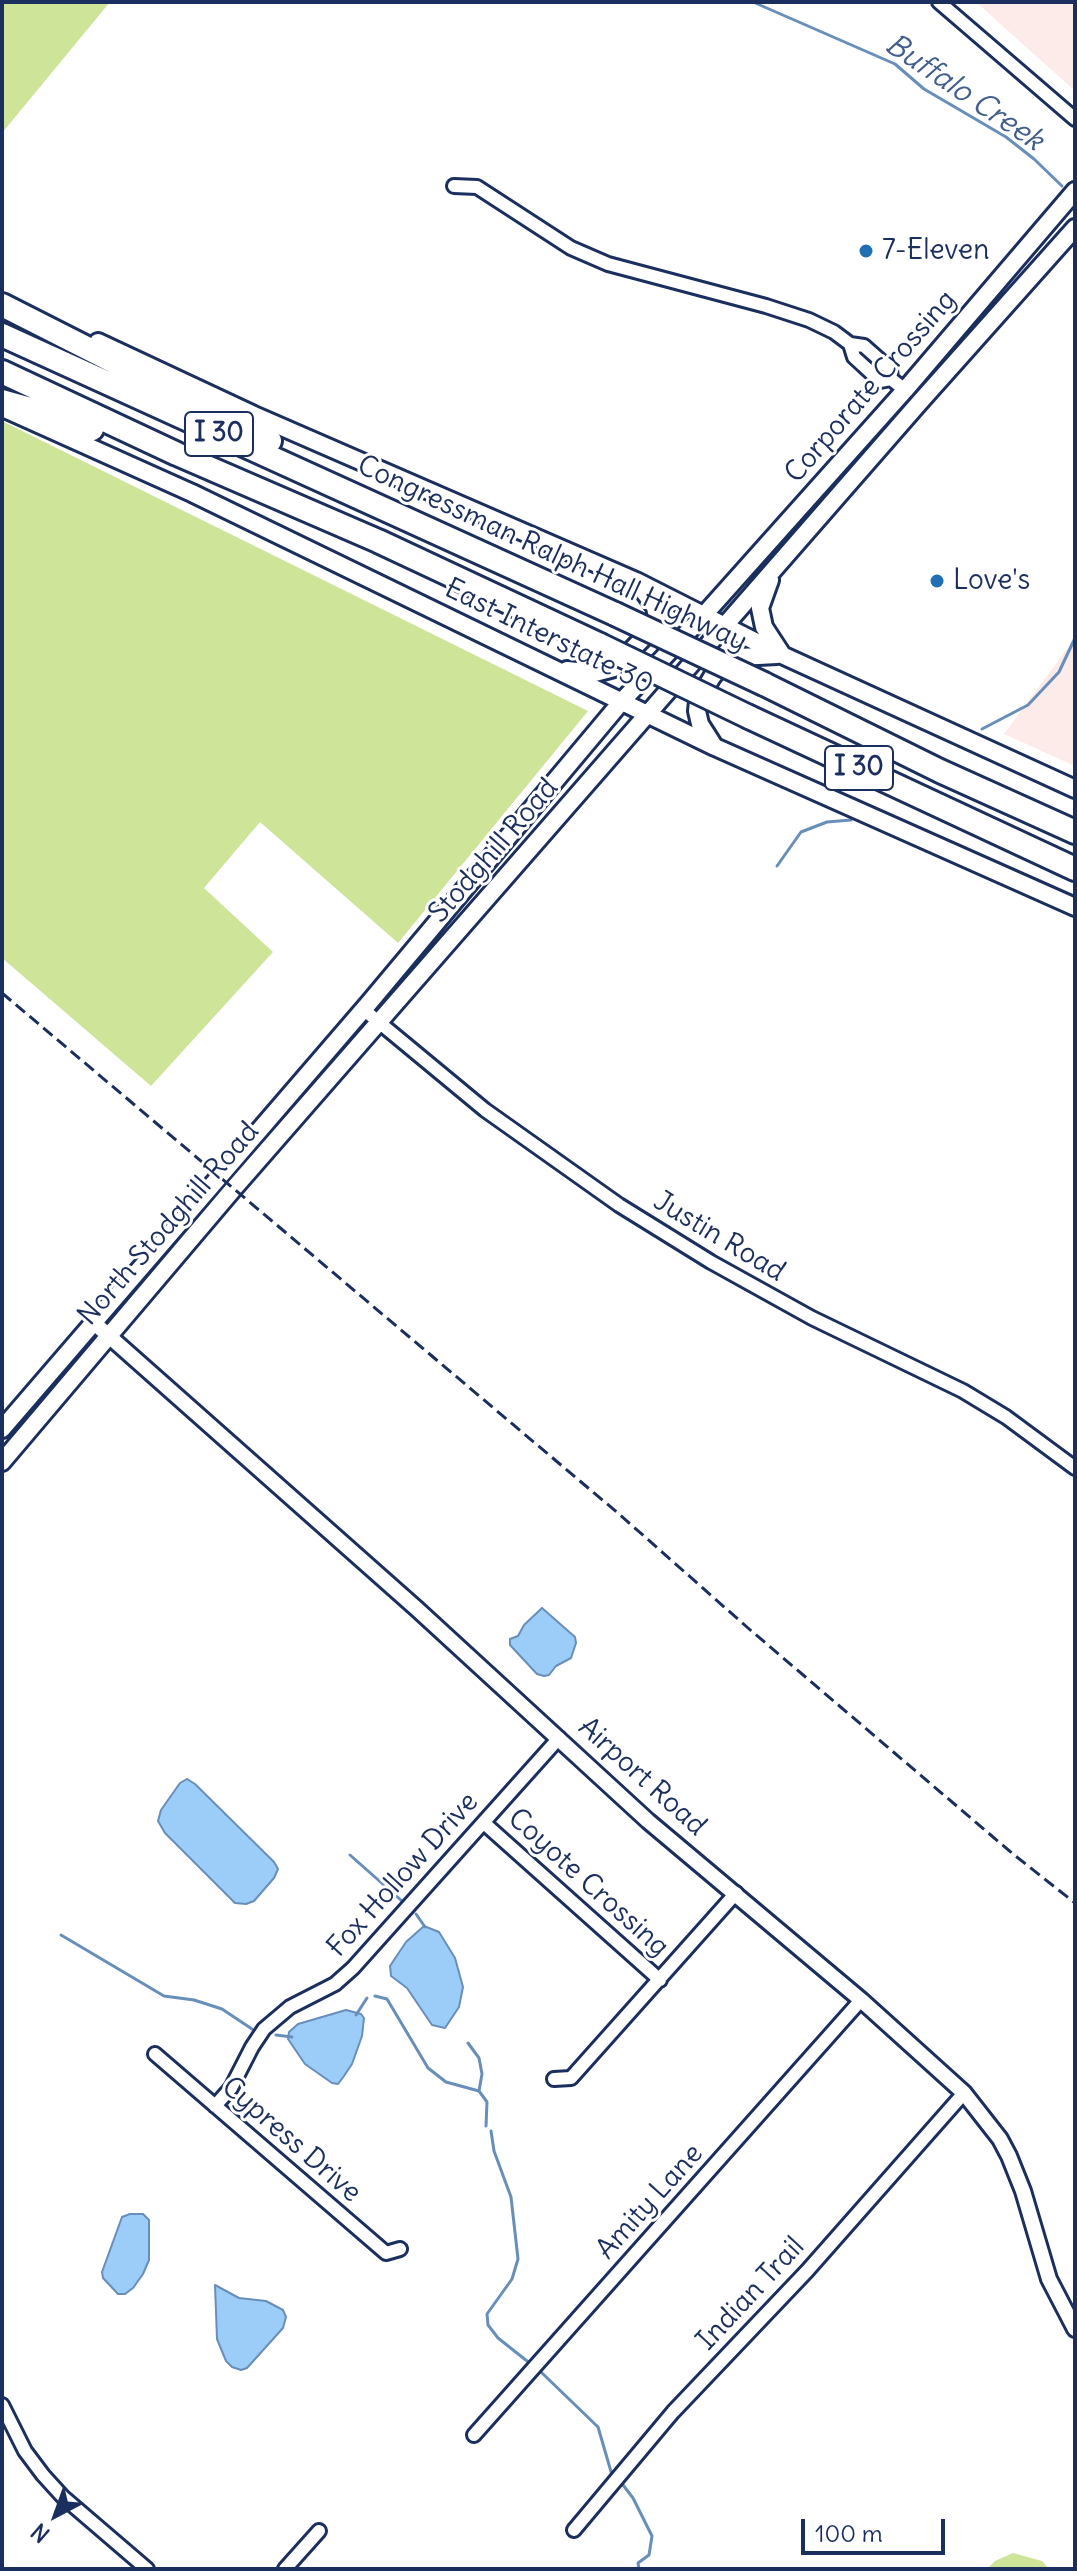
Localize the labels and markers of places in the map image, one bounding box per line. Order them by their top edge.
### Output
place label: 7-Eleven [882,234,989,268]
marker: 7-Eleven [857,242,875,260]
place label: Love's [953,564,1030,598]
marker: Love's [928,572,946,590]

